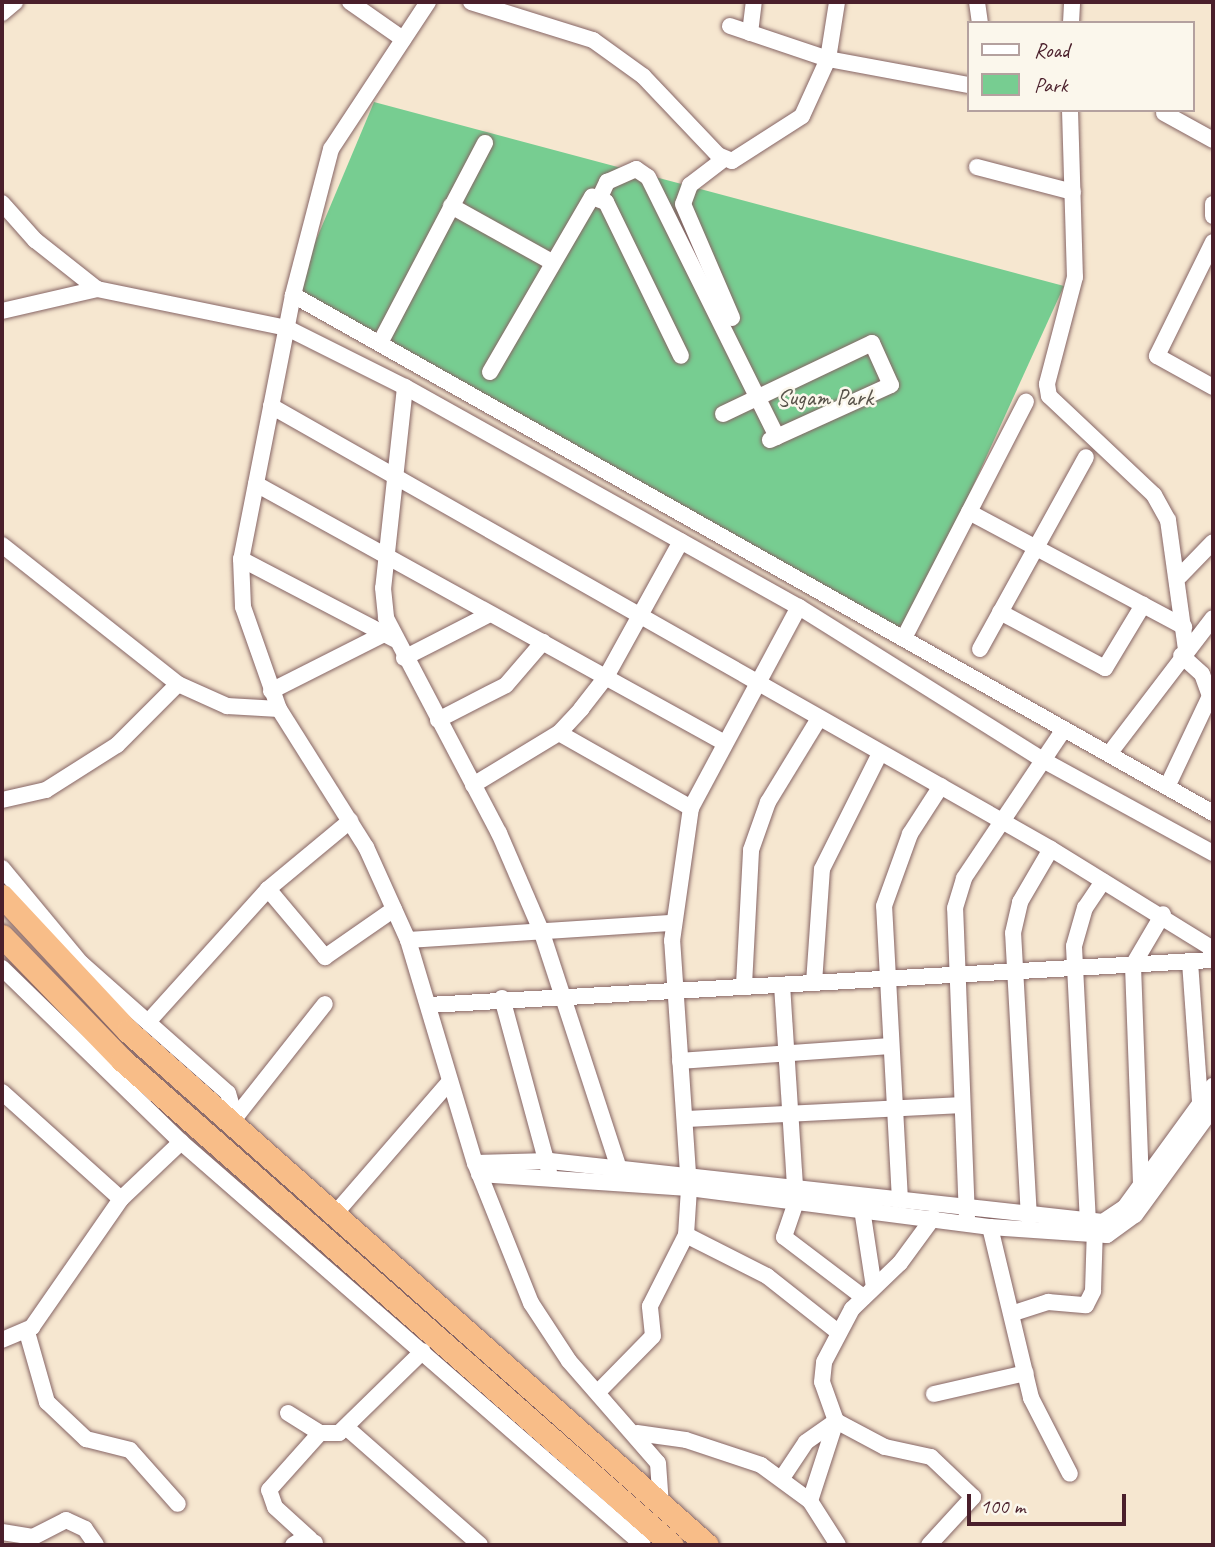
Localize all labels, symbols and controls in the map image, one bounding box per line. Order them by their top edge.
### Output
legend [967,21,1194,112]
text: Road [1034,37,1069,63]
text: Park [1034,72,1067,98]
park label: Sugam Park [777,384,873,412]
scale bar [970,1480,1129,1524]
text: 100 m [980,1493,1025,1519]

